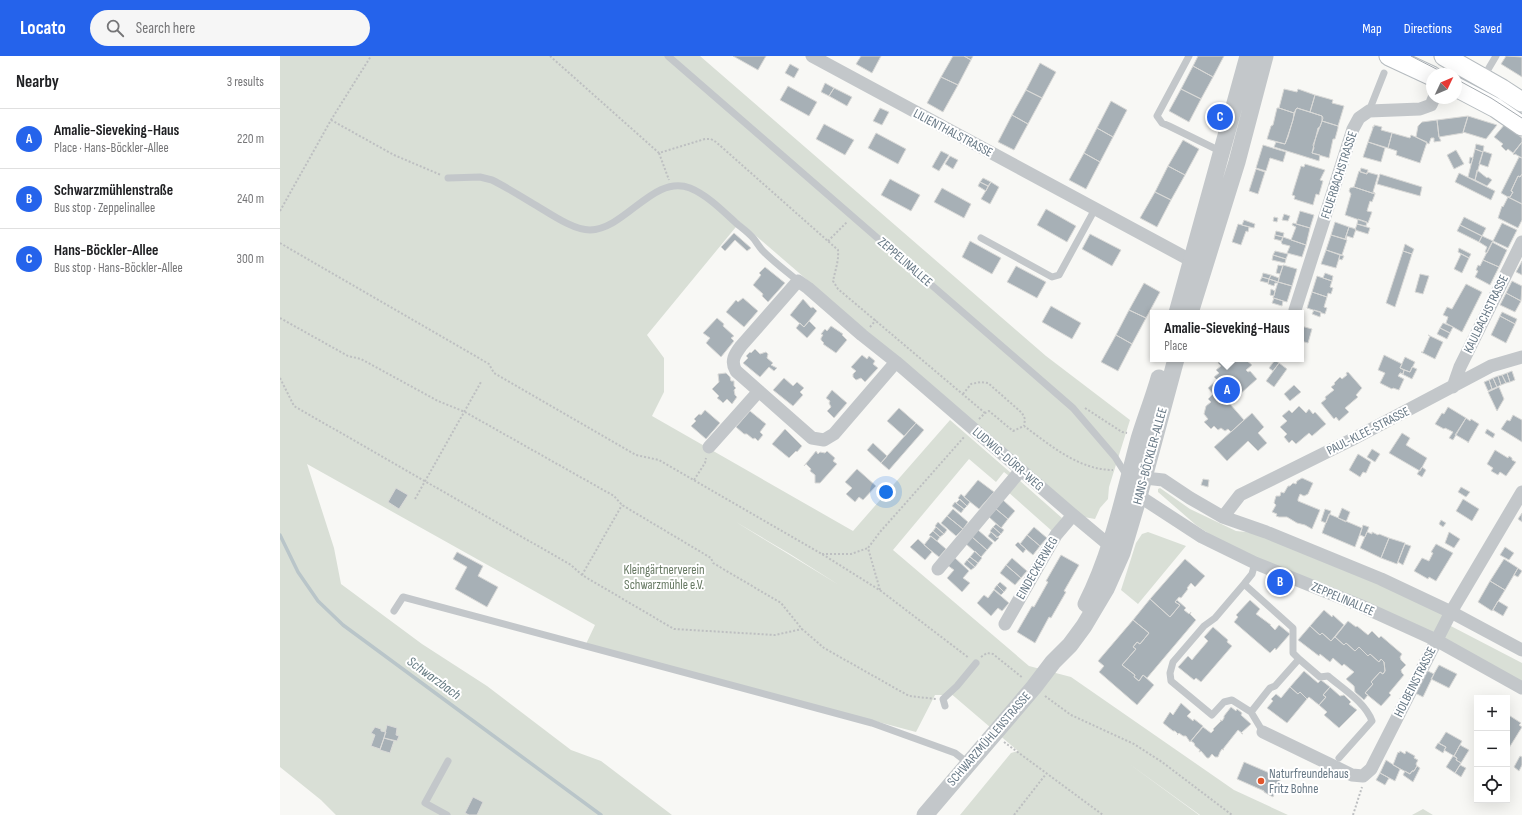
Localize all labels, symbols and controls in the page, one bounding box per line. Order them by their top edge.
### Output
search box [90,10,370,46]
text: Locato [20,17,66,40]
icon: search [104,17,126,39]
text: Search here [136,19,195,38]
text: Map [1362,20,1382,37]
text: Directions [1404,20,1452,37]
text: Saved [1474,20,1502,37]
north arrow [1426,68,1462,104]
text: Nearby [16,72,59,92]
text: 3 results [227,74,264,90]
pin: C [1207,102,1233,132]
street label: LILIENTHALSTRASSE [911,105,995,161]
text: Amalie-Sieveking-Haus [54,121,179,140]
street label: FEUERBACHSTRASSE [1317,129,1361,221]
text: A [26,131,32,147]
text: 220 m [237,131,264,147]
text: Place · Hans-Böckler-Allee [54,140,169,156]
text: Schwarzmühlenstraße [54,181,173,200]
text: B [26,191,32,207]
text: 240 m [237,191,264,207]
text: Bus stop · Zeppelinallee [54,200,155,216]
street label: ZEPPELINALLEE [874,234,936,290]
text: Hans-Böckler-Allee [54,241,158,260]
text: C [26,251,32,267]
text: 300 m [237,251,264,267]
text: Bus stop · Hans-Böckler-Allee [54,260,183,276]
street label: KAULBACHSTRASSE [1460,272,1512,356]
popup [1150,310,1304,362]
text: Amalie-Sieveking-Haus [1164,319,1290,338]
text: Place [1164,338,1188,354]
pin: A [1214,375,1240,405]
street label: PAUL-KLEE-STRASSE [1324,403,1412,459]
street label: HANS-BÖCKLER-ALLEE [1128,405,1171,506]
street label: LUDWIG-DÜRR-WEG [969,423,1047,494]
your location [876,482,896,502]
street label: EINDECKERWEG [1013,534,1061,602]
park label: Kleingärtnerverein Schwarzmühle e.V. [624,562,704,593]
pin: B [1267,567,1293,597]
street label: ZEPPELINALLEE [1309,579,1377,619]
street label: HOLBEINSTRASSE [1390,644,1440,720]
water label: Schwarzbach [404,653,464,703]
street label: SCHWARZMÜHLENSTRASSE [943,688,1034,789]
map controls [1474,695,1510,803]
button: + [1474,695,1510,731]
button: − [1474,731,1510,767]
place label: Naturfreundehaus Fritz Bohne [1269,766,1349,797]
button: locate [1474,767,1510,803]
marker: Naturfreundehaus Fritz Bohne [1256,776,1266,786]

